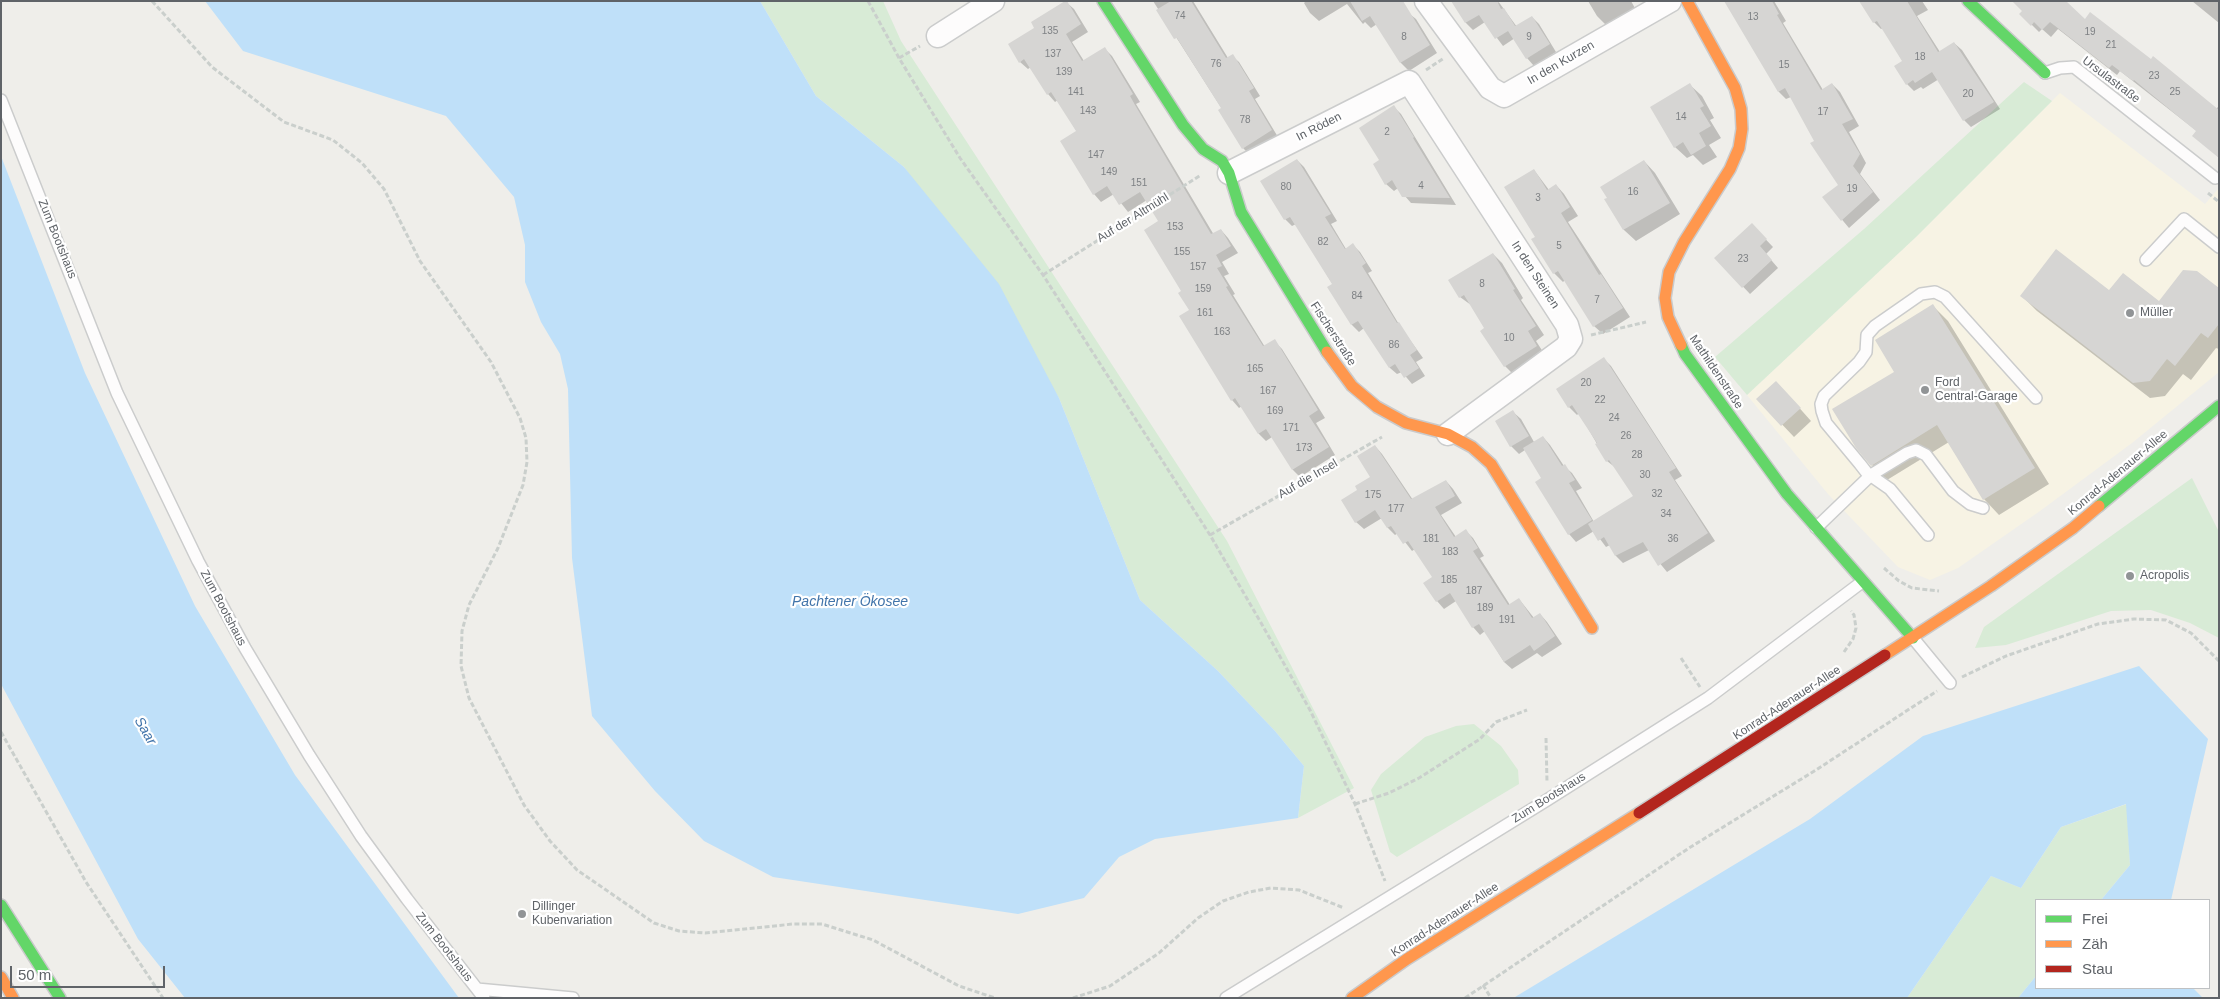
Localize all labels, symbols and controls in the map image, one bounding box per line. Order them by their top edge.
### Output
house number: 74 [1174,10,1186,22]
house number: 13 [1747,11,1759,23]
house number: 135 [1042,25,1058,37]
house number: 19 [2084,26,2096,38]
house number: 8 [1401,31,1407,43]
house number: 9 [1526,31,1532,43]
street label: In den Kurzen [1525,38,1597,88]
house number: 21 [2105,39,2117,51]
house number: 137 [1045,48,1061,60]
house number: 18 [1914,51,1926,63]
street label: Ursulastraße [2079,54,2143,106]
house number: 76 [1210,58,1222,70]
house number: 15 [1778,59,1790,71]
house number: 139 [1056,66,1072,78]
house number: 23 [2148,70,2160,82]
house number: 141 [1068,86,1084,98]
house number: 25 [2169,86,2181,98]
house number: 20 [1962,88,1974,100]
house number: 143 [1080,105,1096,117]
house number: 17 [1817,106,1829,118]
street label: In Röden [1294,110,1344,144]
house number: 14 [1675,111,1687,123]
house number: 78 [1239,114,1251,126]
house number: 2 [1384,126,1390,138]
house number: 147 [1088,149,1104,161]
house number: 149 [1101,166,1117,178]
house number: 151 [1131,177,1147,189]
house number: 4 [1418,180,1424,192]
house number: 80 [1280,181,1292,193]
house number: 19 [1846,183,1858,195]
house number: 16 [1627,186,1639,198]
street label: Auf der Altmühl [1094,190,1172,246]
house number: 3 [1535,192,1541,204]
street label: Zum Bootshaus [35,197,79,281]
house number: 153 [1167,221,1183,233]
house number: 82 [1317,236,1329,248]
street label: In den Steinen [1508,239,1562,311]
house number: 5 [1556,240,1562,252]
house number: 155 [1174,246,1190,258]
house number: 23 [1737,253,1749,265]
house number: 157 [1190,261,1206,273]
house number: 8 [1479,278,1485,290]
house number: 159 [1195,283,1211,295]
house number: 84 [1351,290,1363,302]
house number: 7 [1594,294,1600,306]
street label: Fischerstraße [1307,299,1359,369]
place label: Müller [2140,306,2173,320]
house number: 161 [1197,307,1213,319]
marker: Müller [2124,307,2136,319]
house number: 163 [1214,326,1230,338]
house number: 10 [1503,332,1515,344]
street label: Mathildenstraße [1686,332,1746,412]
house number: 86 [1388,339,1400,351]
house number: 165 [1247,363,1263,375]
place label: Ford Central-Garage [1935,376,2018,404]
house number: 20 [1580,377,1592,389]
marker: Ford Central-Garage [1919,384,1931,396]
house number: 167 [1260,385,1276,397]
house number: 22 [1594,394,1606,406]
house number: 169 [1267,405,1283,417]
house number: 24 [1608,412,1620,424]
house number: 171 [1283,422,1299,434]
street label: Konrad-Adenauer-Allee [2065,427,2171,519]
house number: 26 [1620,430,1632,442]
house number: 173 [1296,442,1312,454]
house number: 28 [1631,449,1643,461]
street label: Auf die Insel [1276,456,1340,502]
house number: 30 [1639,469,1651,481]
house number: 32 [1651,488,1663,500]
house number: 175 [1365,489,1381,501]
house number: 177 [1388,503,1404,515]
house number: 34 [1660,508,1672,520]
house number: 181 [1423,533,1439,545]
house number: 36 [1667,533,1679,545]
house number: 183 [1442,546,1458,558]
street label: Zum Bootshaus [197,568,249,648]
place label: Acropolis [2140,569,2189,583]
marker: Acropolis [2124,570,2136,582]
house number: 185 [1441,574,1457,586]
house number: 187 [1466,585,1482,597]
water label: Pachtener Ökosee [792,594,908,610]
house number: 189 [1477,602,1493,614]
house number: 191 [1499,614,1515,626]
street label: Konrad-Adenauer-Allee [1730,663,1844,743]
water label: Saar [130,714,160,748]
street label: Zum Bootshaus [1510,770,1588,826]
street label: Konrad-Adenauer-Allee [1388,880,1502,960]
legend [2035,899,2210,989]
place label: Dillinger Kubenvariation [532,900,612,928]
marker: Dillinger Kubenvariation [516,908,528,920]
street label: Zum Bootshaus [412,909,476,985]
text: Frei [2082,910,2108,927]
text: Zäh [2082,935,2108,952]
scale bar [12,956,168,988]
text: Stau [2082,960,2113,977]
text: 50 m [18,966,51,983]

